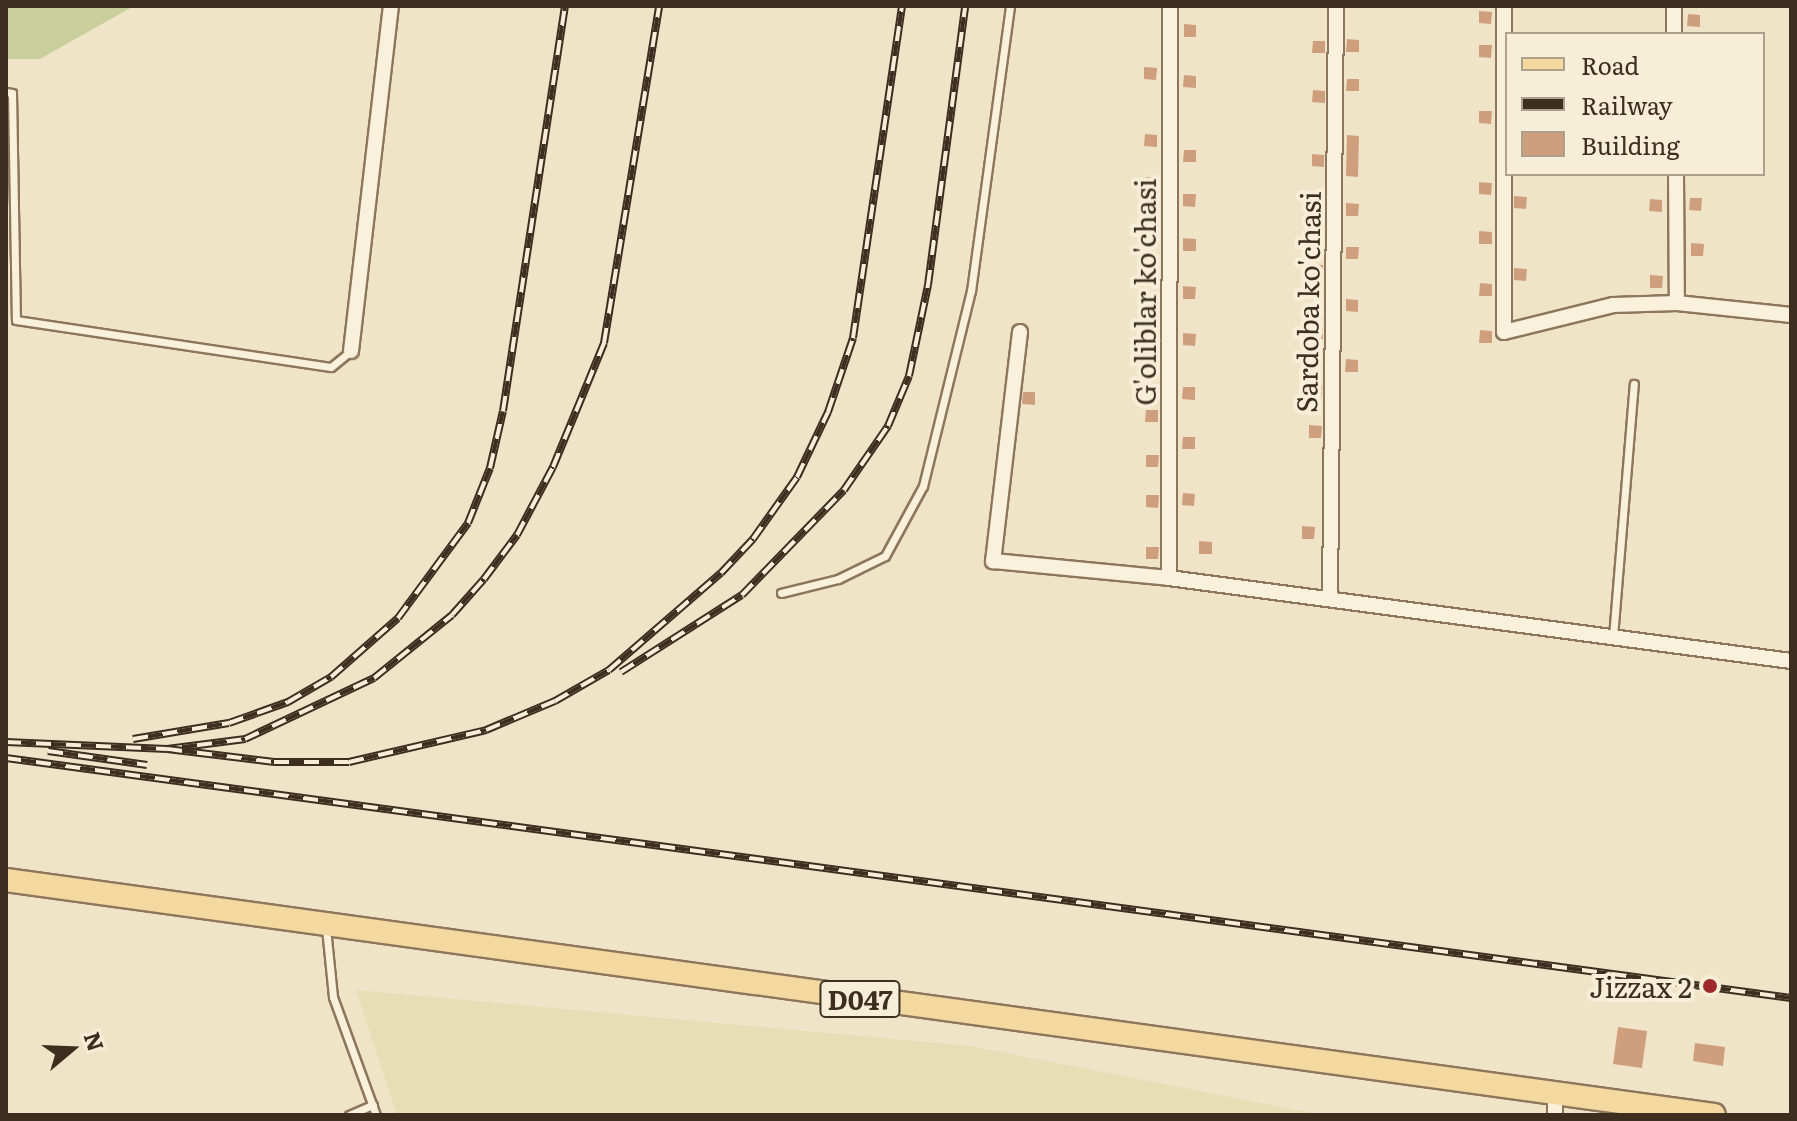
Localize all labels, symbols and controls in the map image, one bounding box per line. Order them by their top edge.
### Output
legend [1505,32,1765,176]
text: Road [1581,47,1639,82]
text: Railway [1581,87,1673,122]
text: Building [1581,127,1680,162]
street label: G'oliblar ko'chasi [1127,178,1161,406]
street label: Sardoba ko'chasi [1288,191,1326,413]
place label: Jizzax 2 [1589,969,1692,1003]
marker: Jizzax 2 [1699,975,1721,997]
road number: D047 [818,977,902,1021]
north arrow [32,1009,112,1089]
text: N [77,1027,114,1055]

